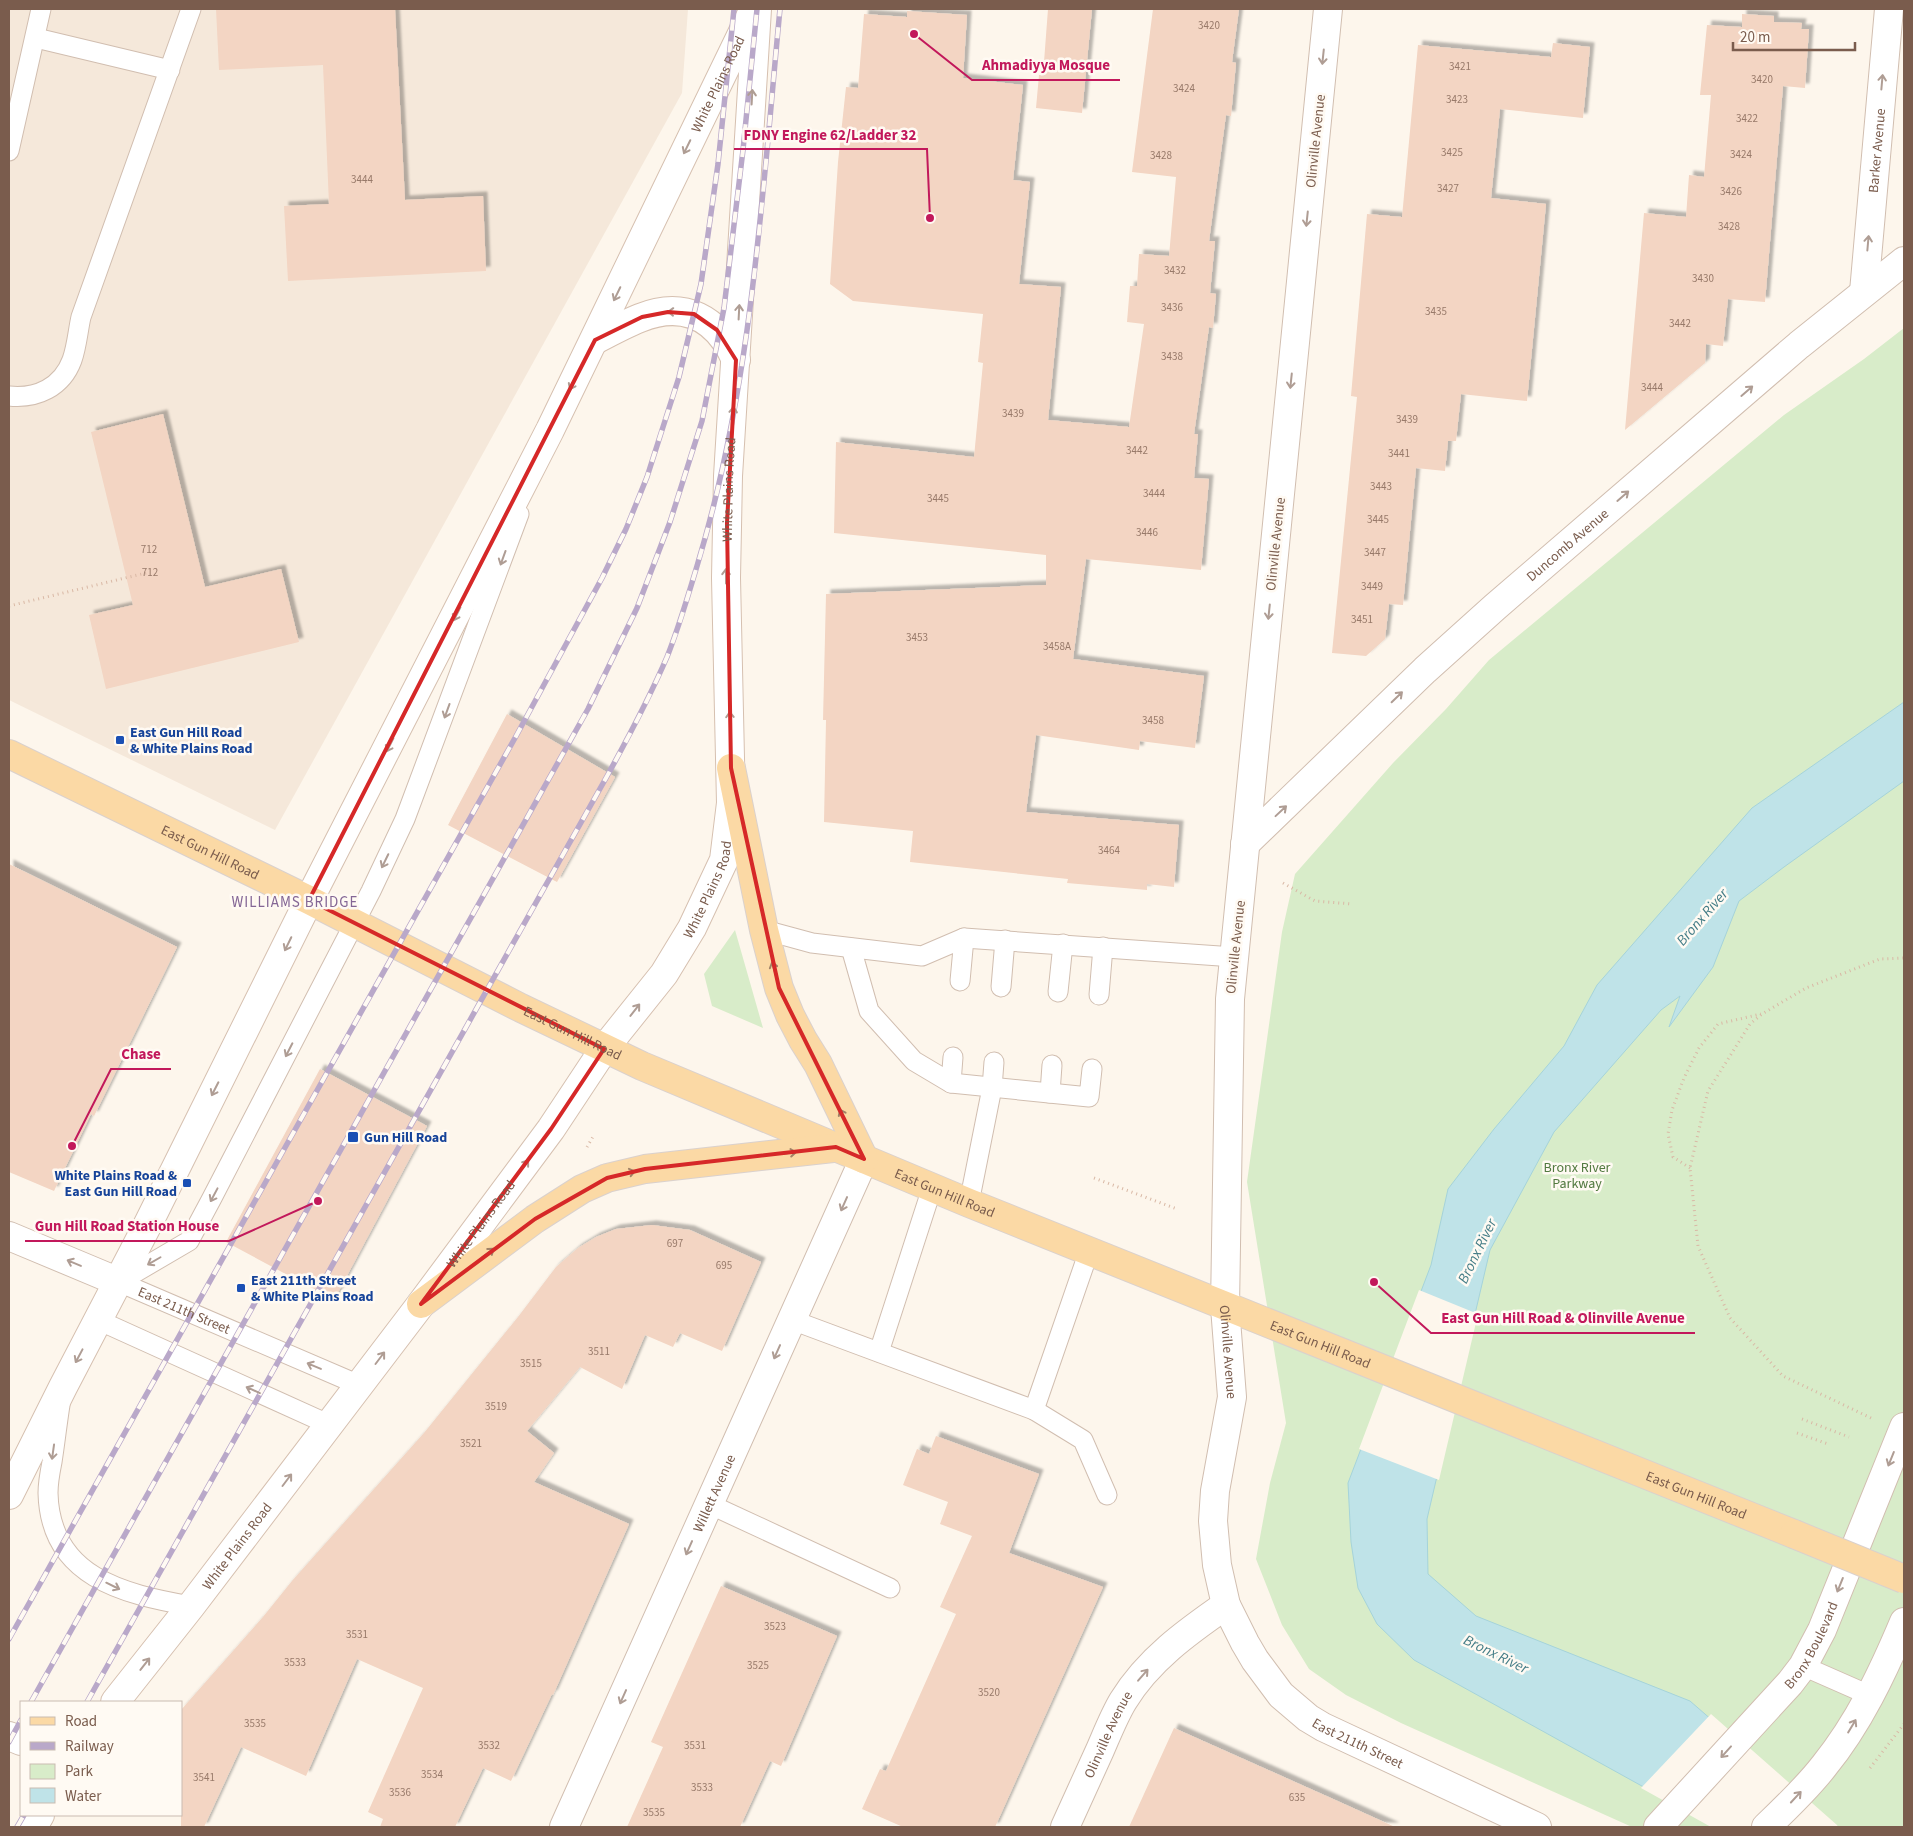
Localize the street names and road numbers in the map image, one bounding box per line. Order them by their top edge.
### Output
street label: White Plains Road [687,33,750,136]
street label: Olinville Avenue [1301,93,1331,189]
street label: Barker Avenue [1864,108,1891,194]
street label: White Plains Road [718,437,741,542]
street label: Olinville Avenue [1261,496,1291,592]
street label: Duncomb Avenue [1522,504,1614,587]
street label: East Gun Hill Road [158,821,262,885]
street label: White Plains Road [679,840,737,943]
street label: Olinville Avenue [1221,899,1251,995]
street label: East Gun Hill Road [520,1002,625,1066]
street label: East Gun Hill Road [891,1164,998,1223]
street label: White Plains Road [442,1176,521,1272]
street label: East 211th Street [135,1282,233,1340]
street label: Olinville Avenue [1214,1304,1241,1400]
street label: East Gun Hill Road [1267,1316,1373,1374]
street label: Willett Avenue [689,1451,741,1536]
street label: East Gun Hill Road [1643,1467,1749,1525]
street label: White Plains Road [198,1499,277,1594]
street label: Bronx Boulevard [1780,1599,1843,1694]
street label: Olinville Avenue [1079,1687,1138,1782]
street label: East 211th Street [1308,1714,1407,1774]

